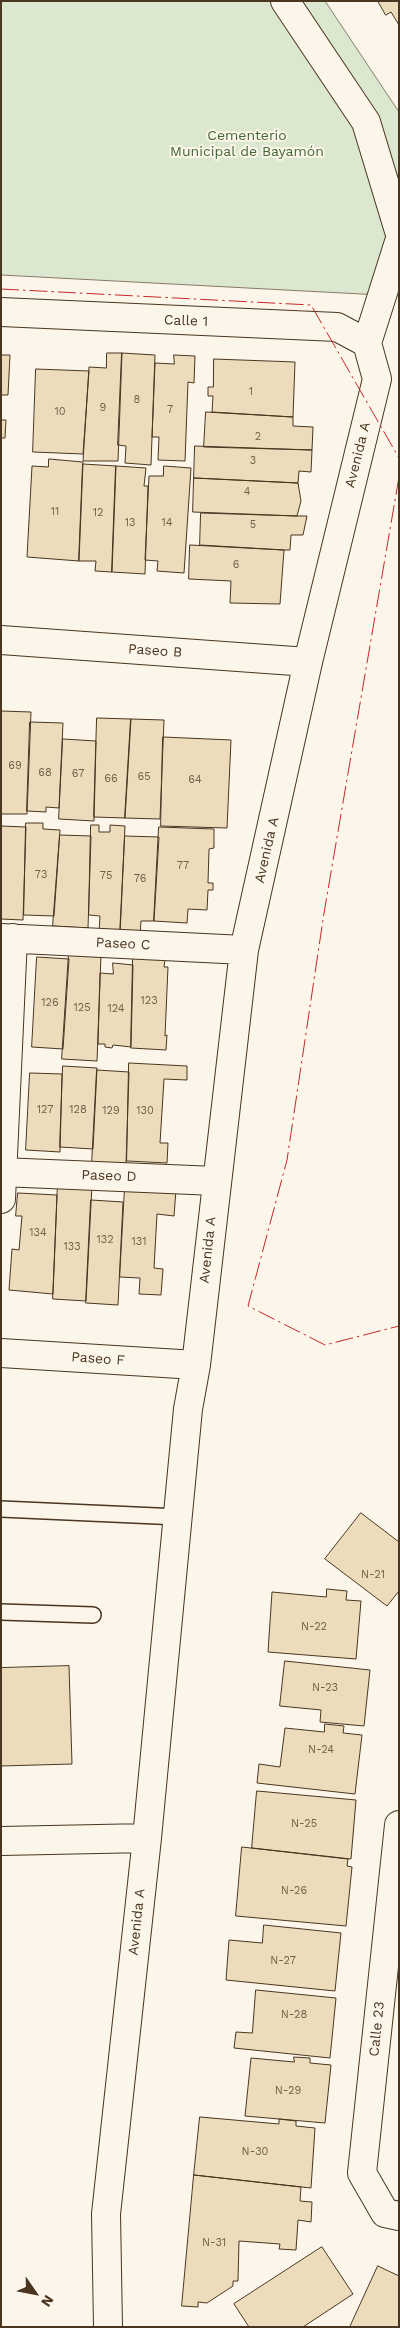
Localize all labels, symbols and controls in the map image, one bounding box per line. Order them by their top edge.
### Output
park label: Cementerio Municipal de Bayamón [170,128,324,160]
street label: Calle 1 [164,312,208,330]
house number: 1 [249,385,253,399]
house number: 8 [134,393,140,407]
house number: 9 [100,401,106,415]
house number: 7 [167,403,173,417]
house number: 10 [54,405,66,419]
street label: Avenida A [342,420,374,490]
house number: 2 [255,430,261,444]
house number: 3 [250,454,256,468]
house number: 4 [244,485,250,499]
house number: 11 [51,505,59,519]
house number: 12 [93,506,103,520]
house number: 13 [125,516,135,530]
house number: 14 [161,516,173,530]
house number: 5 [250,518,256,532]
house number: 6 [233,558,239,572]
street label: Paseo B [127,641,183,661]
house number: 69 [8,759,22,773]
house number: 68 [38,766,52,780]
house number: 67 [72,767,84,781]
house number: 65 [137,770,151,784]
house number: 66 [104,772,118,786]
house number: 64 [188,773,202,787]
street label: Avenida A [251,815,283,885]
house number: 77 [177,859,189,873]
house number: 73 [35,868,47,882]
house number: 75 [100,869,112,883]
house number: 76 [134,872,146,886]
street label: Paseo C [95,934,151,954]
house number: 123 [140,994,158,1008]
house number: 126 [41,996,59,1010]
house number: 125 [73,1001,91,1015]
house number: 124 [107,1002,125,1016]
house number: 127 [37,1103,53,1117]
house number: 128 [69,1103,87,1117]
house number: 129 [102,1104,120,1118]
house number: 130 [136,1104,154,1118]
street label: Paseo D [81,1167,137,1185]
street label: Avenida A [196,1216,220,1284]
house number: 134 [29,1226,47,1240]
house number: 132 [96,1233,114,1247]
house number: 131 [132,1235,146,1249]
house number: 133 [63,1240,81,1254]
street label: Paseo F [71,1349,125,1369]
house number: N-21 [361,1568,385,1582]
house number: N-22 [301,1620,327,1634]
house number: N-23 [312,1681,338,1695]
house number: N-24 [308,1743,334,1757]
house number: N-25 [291,1817,317,1831]
house number: N-26 [281,1884,307,1898]
street label: Avenida A [125,1888,149,1956]
house number: N-27 [270,1954,296,1968]
street label: Calle 23 [366,2001,388,2057]
house number: N-28 [281,2008,307,2022]
house number: N-29 [275,2084,301,2098]
house number: N-30 [242,2145,268,2159]
house number: N-31 [202,2236,226,2250]
north arrow [10,2268,60,2318]
text: N [38,2292,57,2310]

